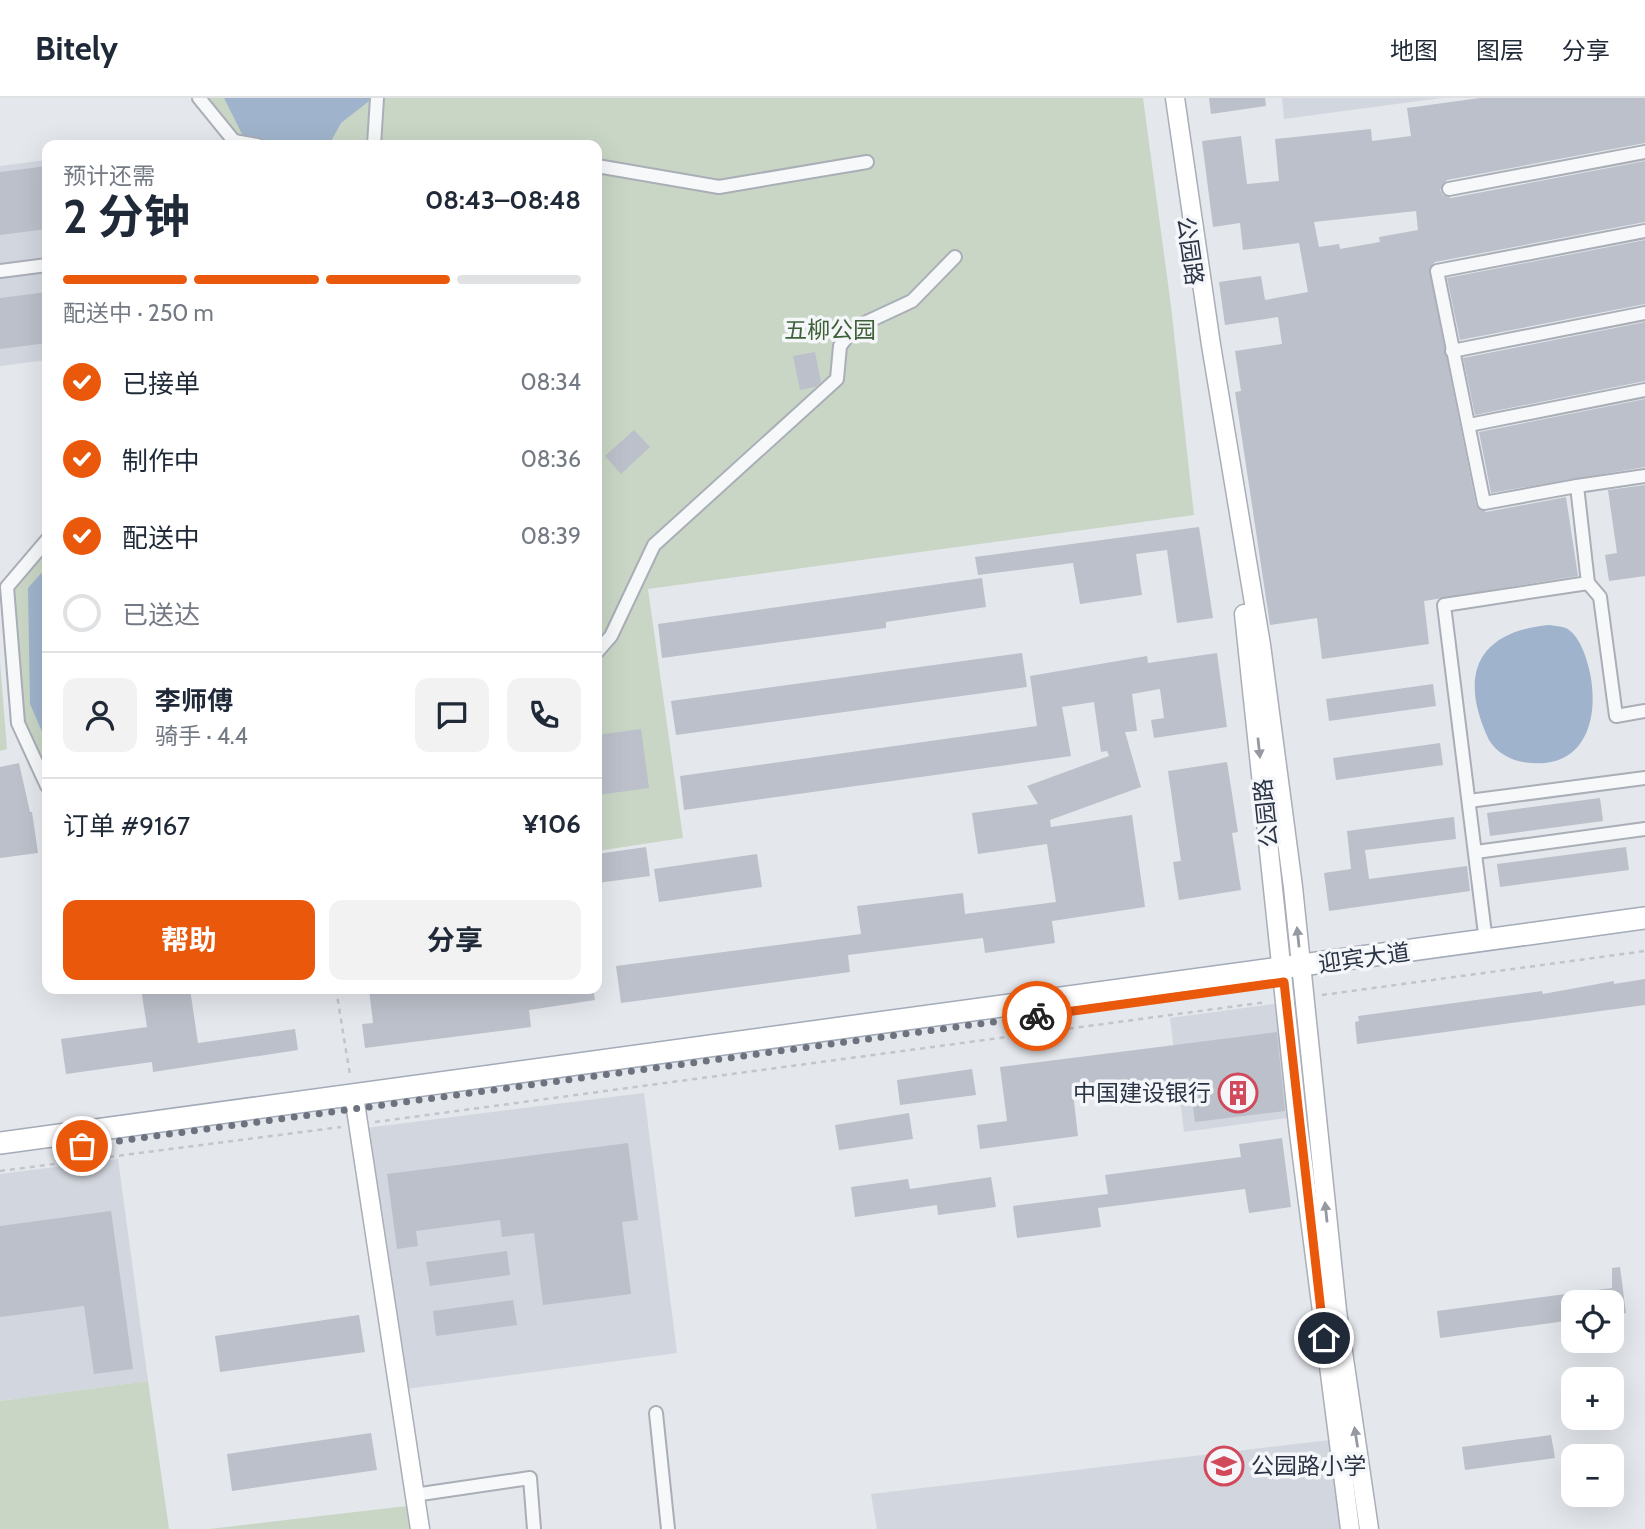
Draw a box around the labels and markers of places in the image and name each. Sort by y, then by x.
building icon: 中国建设银行 [1217,1072,1259,1114]
place label: 中国建设银行 [1073,1079,1211,1107]
pin [52,1116,112,1176]
pin [1294,1308,1354,1368]
school or university icon: 公园路小学 [1203,1445,1245,1487]
place label: 公园路小学 [1251,1452,1366,1480]

